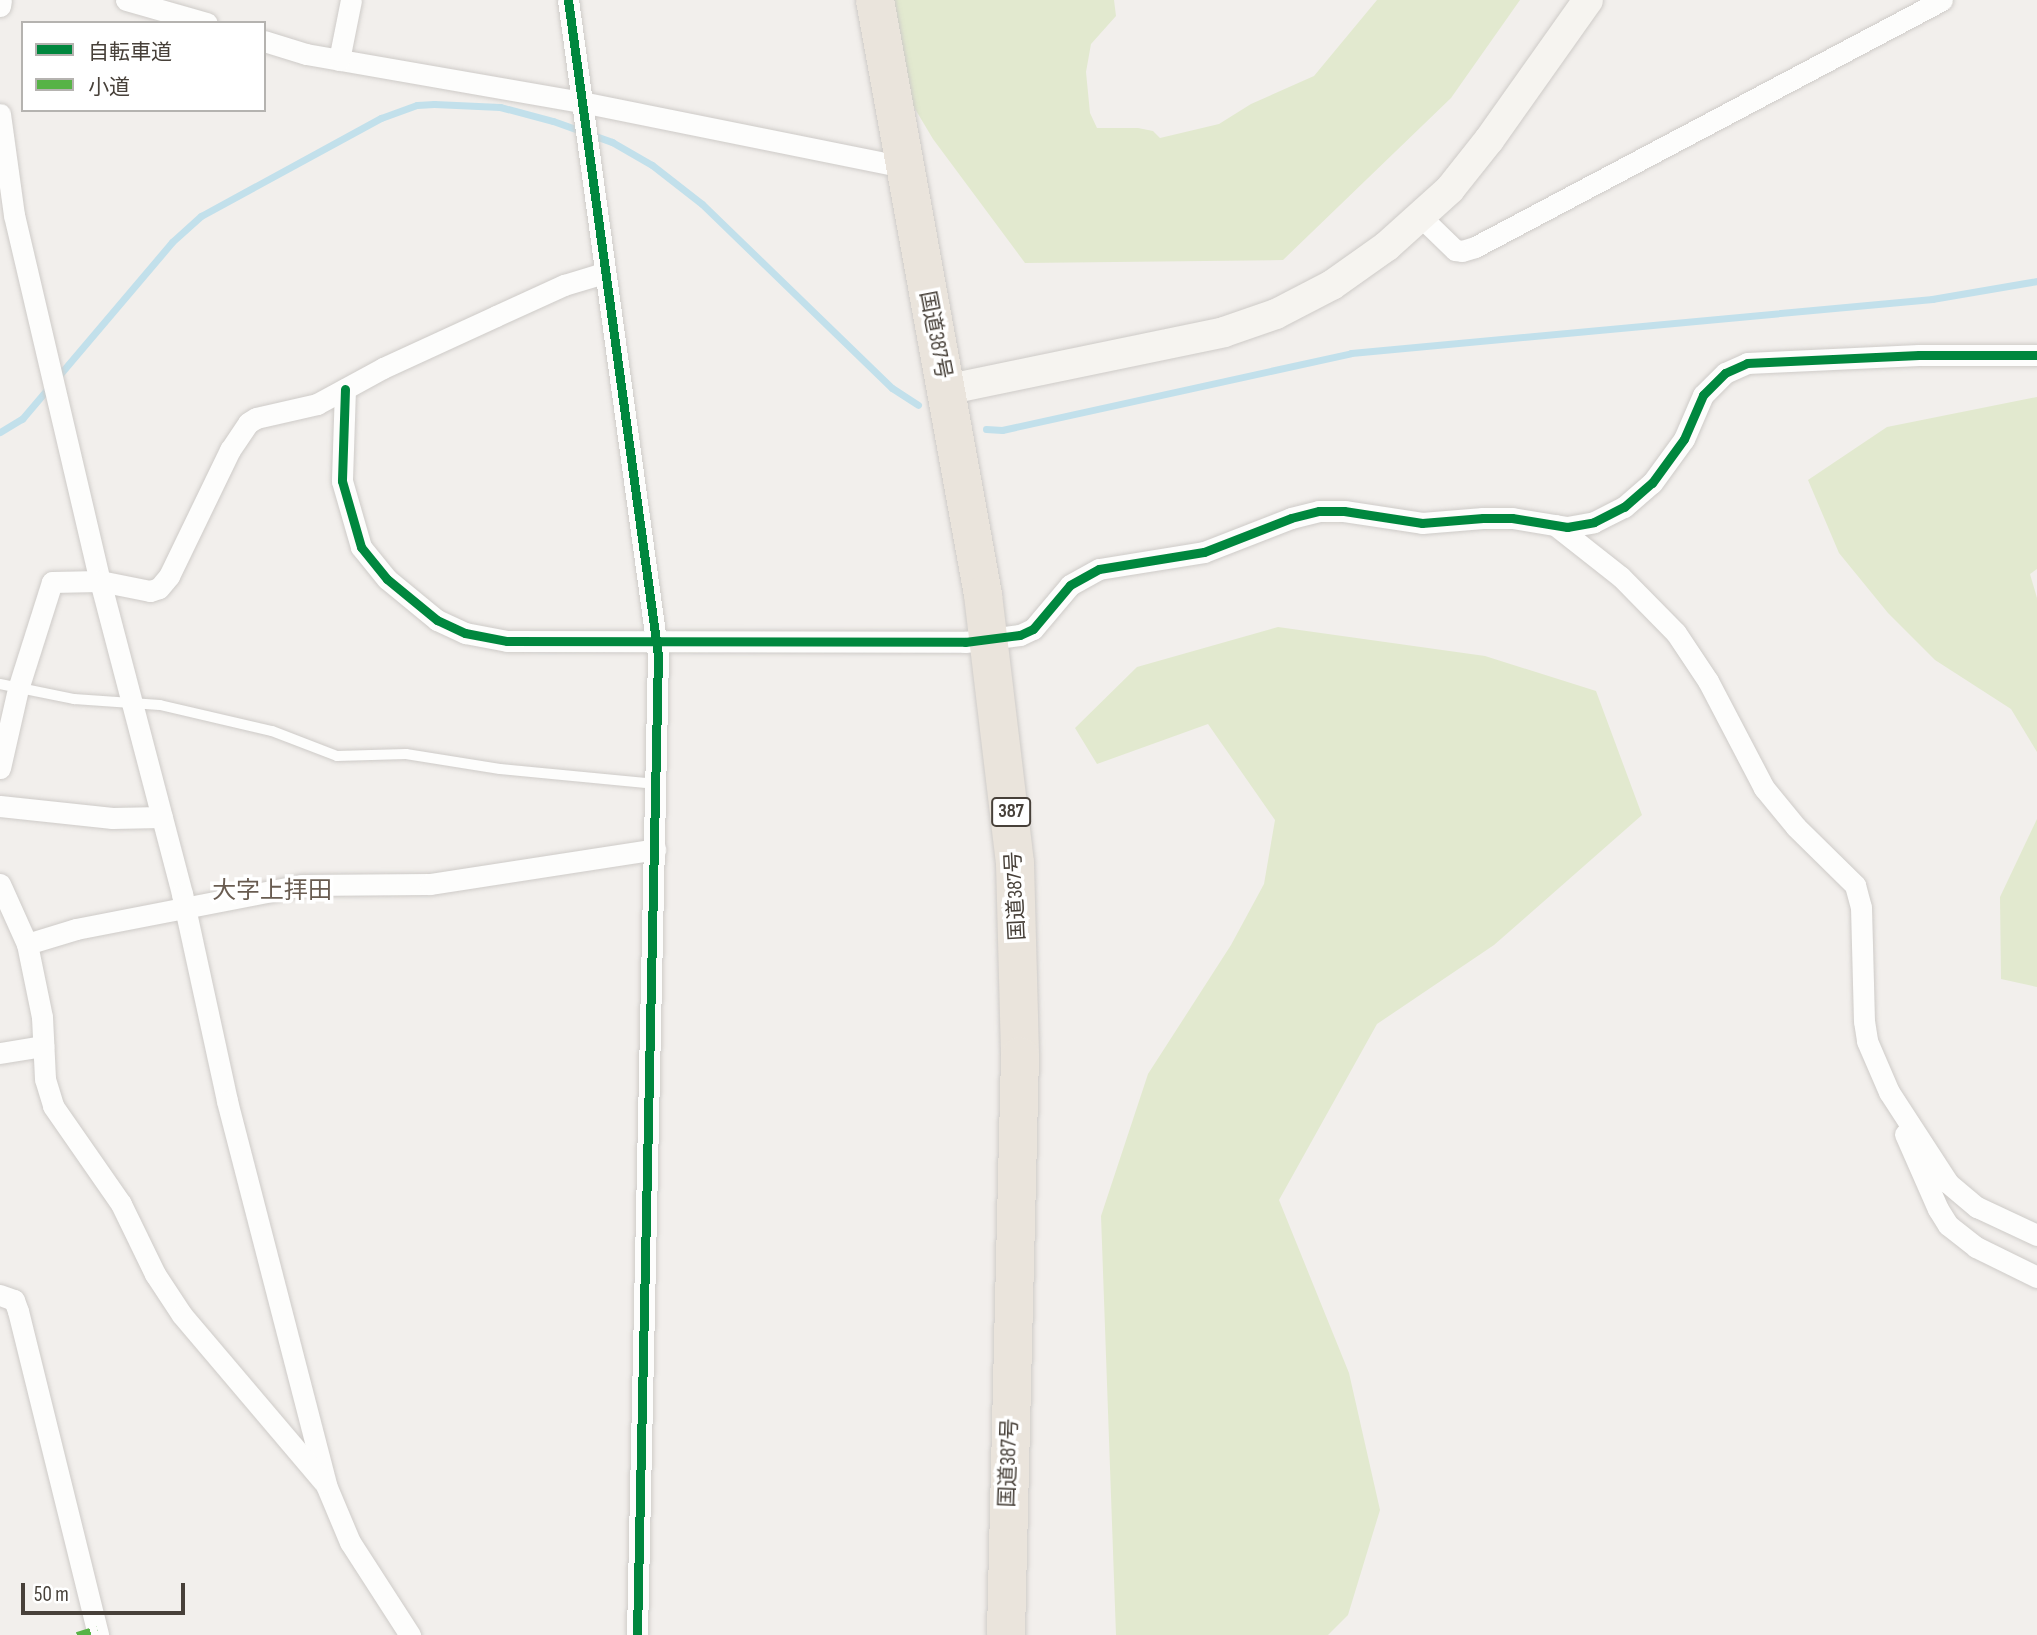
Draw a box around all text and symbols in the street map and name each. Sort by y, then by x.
legend [21,21,266,112]
text: 自転車道 [88,40,172,65]
text: 小道 [88,75,130,100]
street label: 国道387号 [914,289,956,381]
road number: 387 [990,796,1032,828]
street label: 国道387号 [1001,851,1031,941]
district label: 大字上拝田 [212,877,332,905]
street label: 国道387号 [995,1418,1023,1508]
scale bar [24,1568,189,1612]
text: 50 m [34,1582,69,1607]

